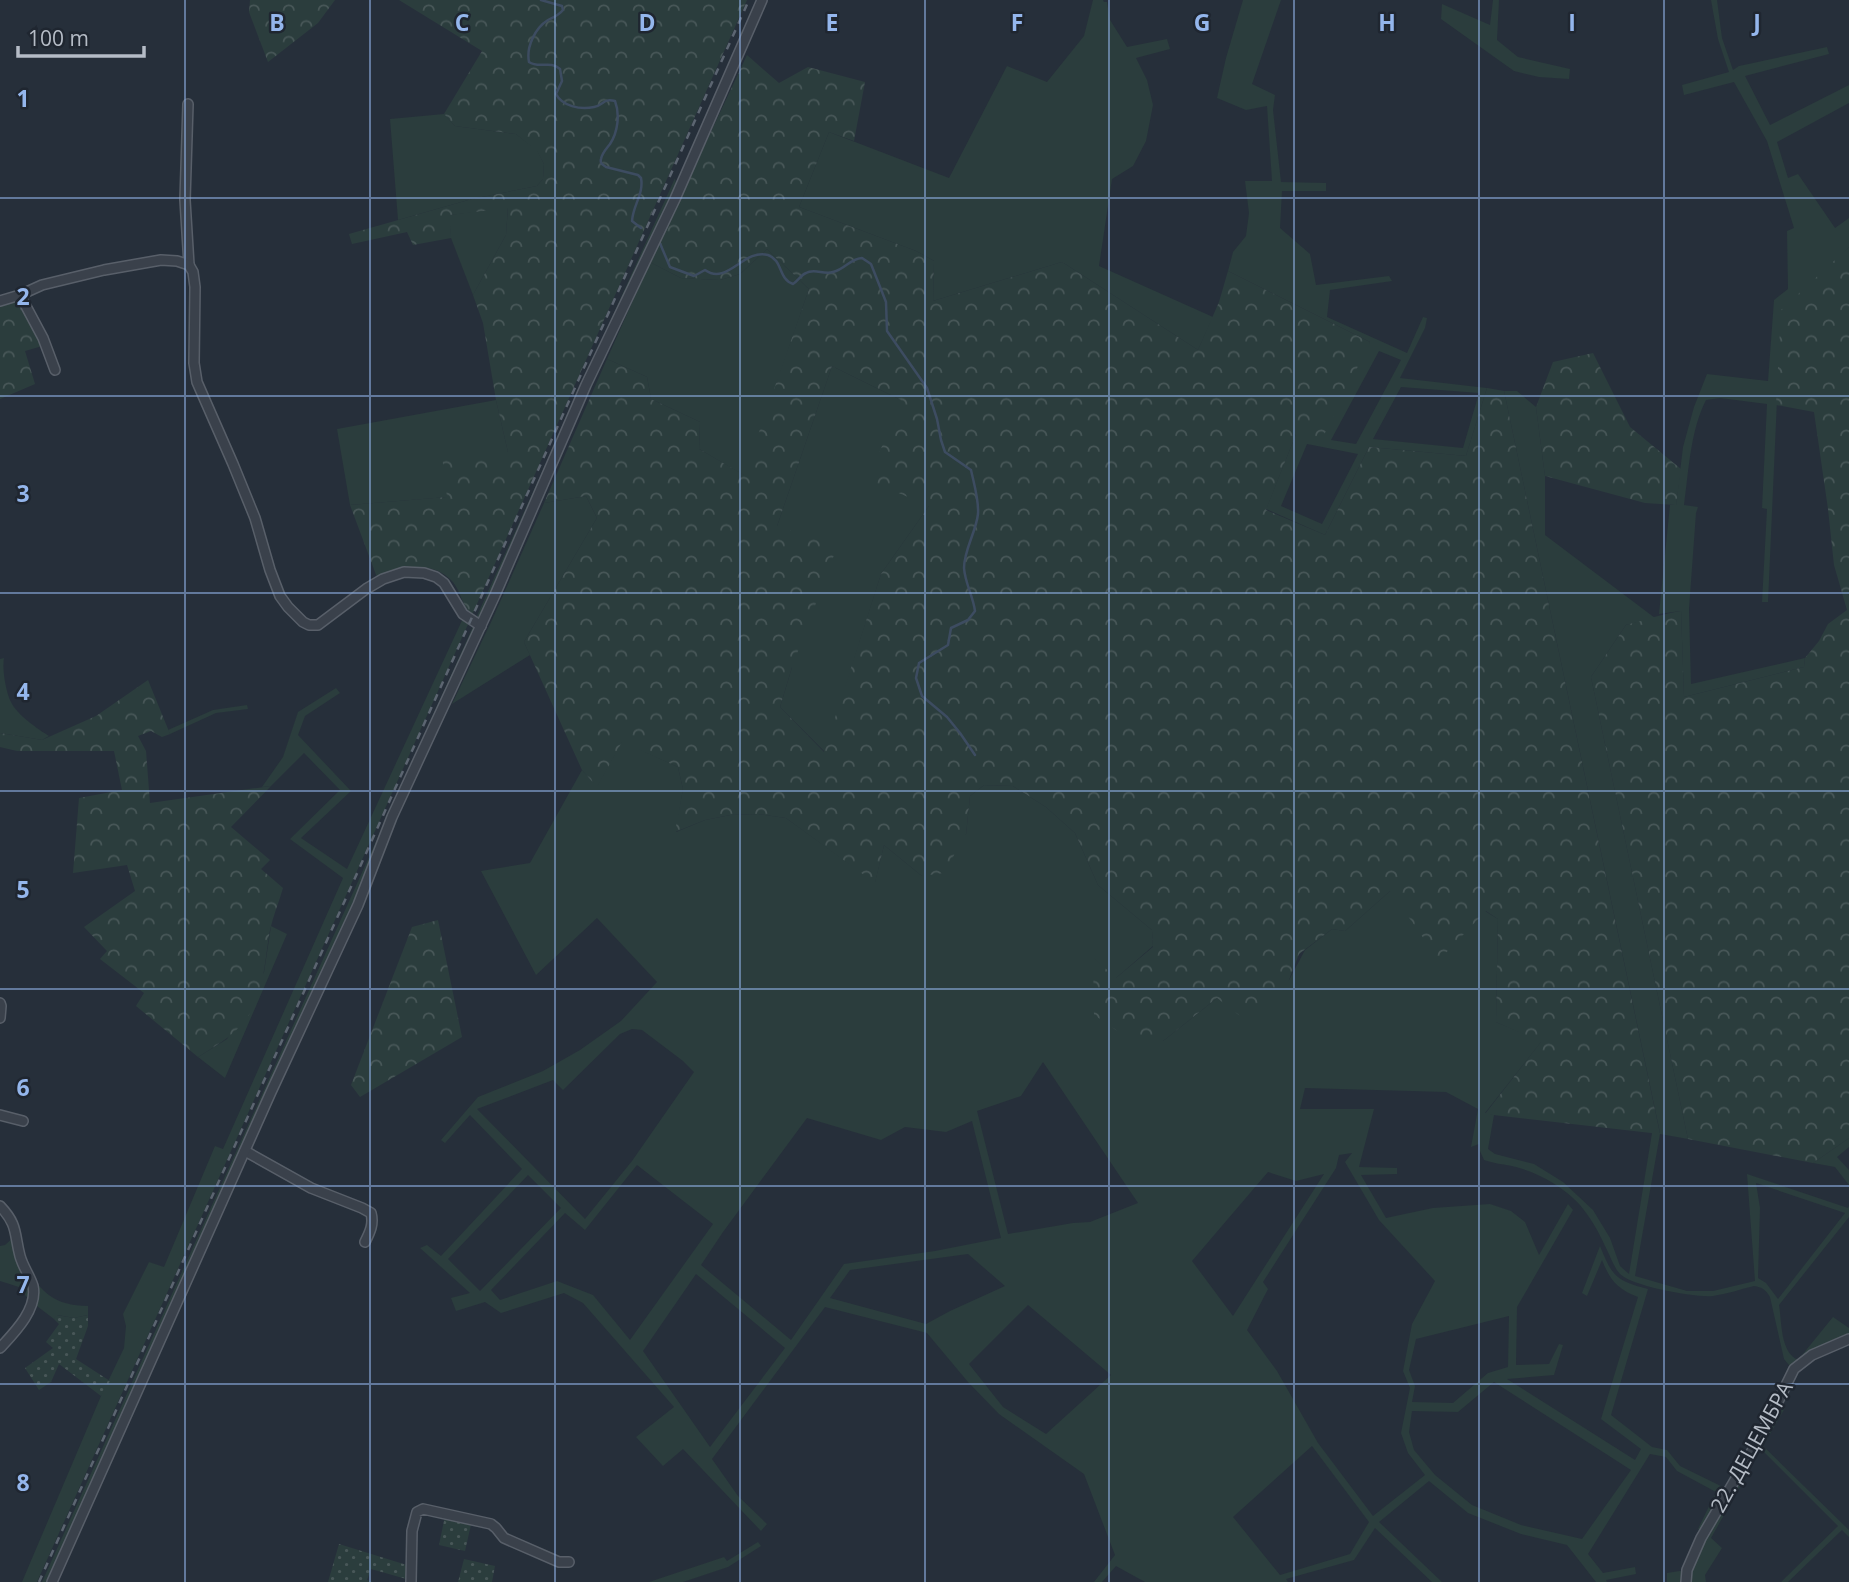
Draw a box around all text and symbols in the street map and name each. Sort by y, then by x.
text: B [269,6,285,38]
text: C [455,6,469,38]
text: D [638,6,656,38]
text: E [826,6,838,38]
text: F [1011,6,1023,38]
text: G [1194,6,1210,38]
text: H [1378,6,1396,38]
text: I [1568,6,1576,38]
text: J [1751,6,1761,38]
scale bar [18,14,144,58]
text: 100 m [28,24,89,52]
text: 1 [16,82,30,114]
text: 2 [16,280,30,312]
text: 3 [16,477,30,509]
text: 4 [16,675,30,707]
text: 5 [16,873,30,905]
text: 6 [16,1071,30,1103]
text: 7 [16,1268,30,1300]
street label: 22. ДЕЦЕМБРА [1704,1375,1799,1517]
text: 8 [16,1466,30,1498]

